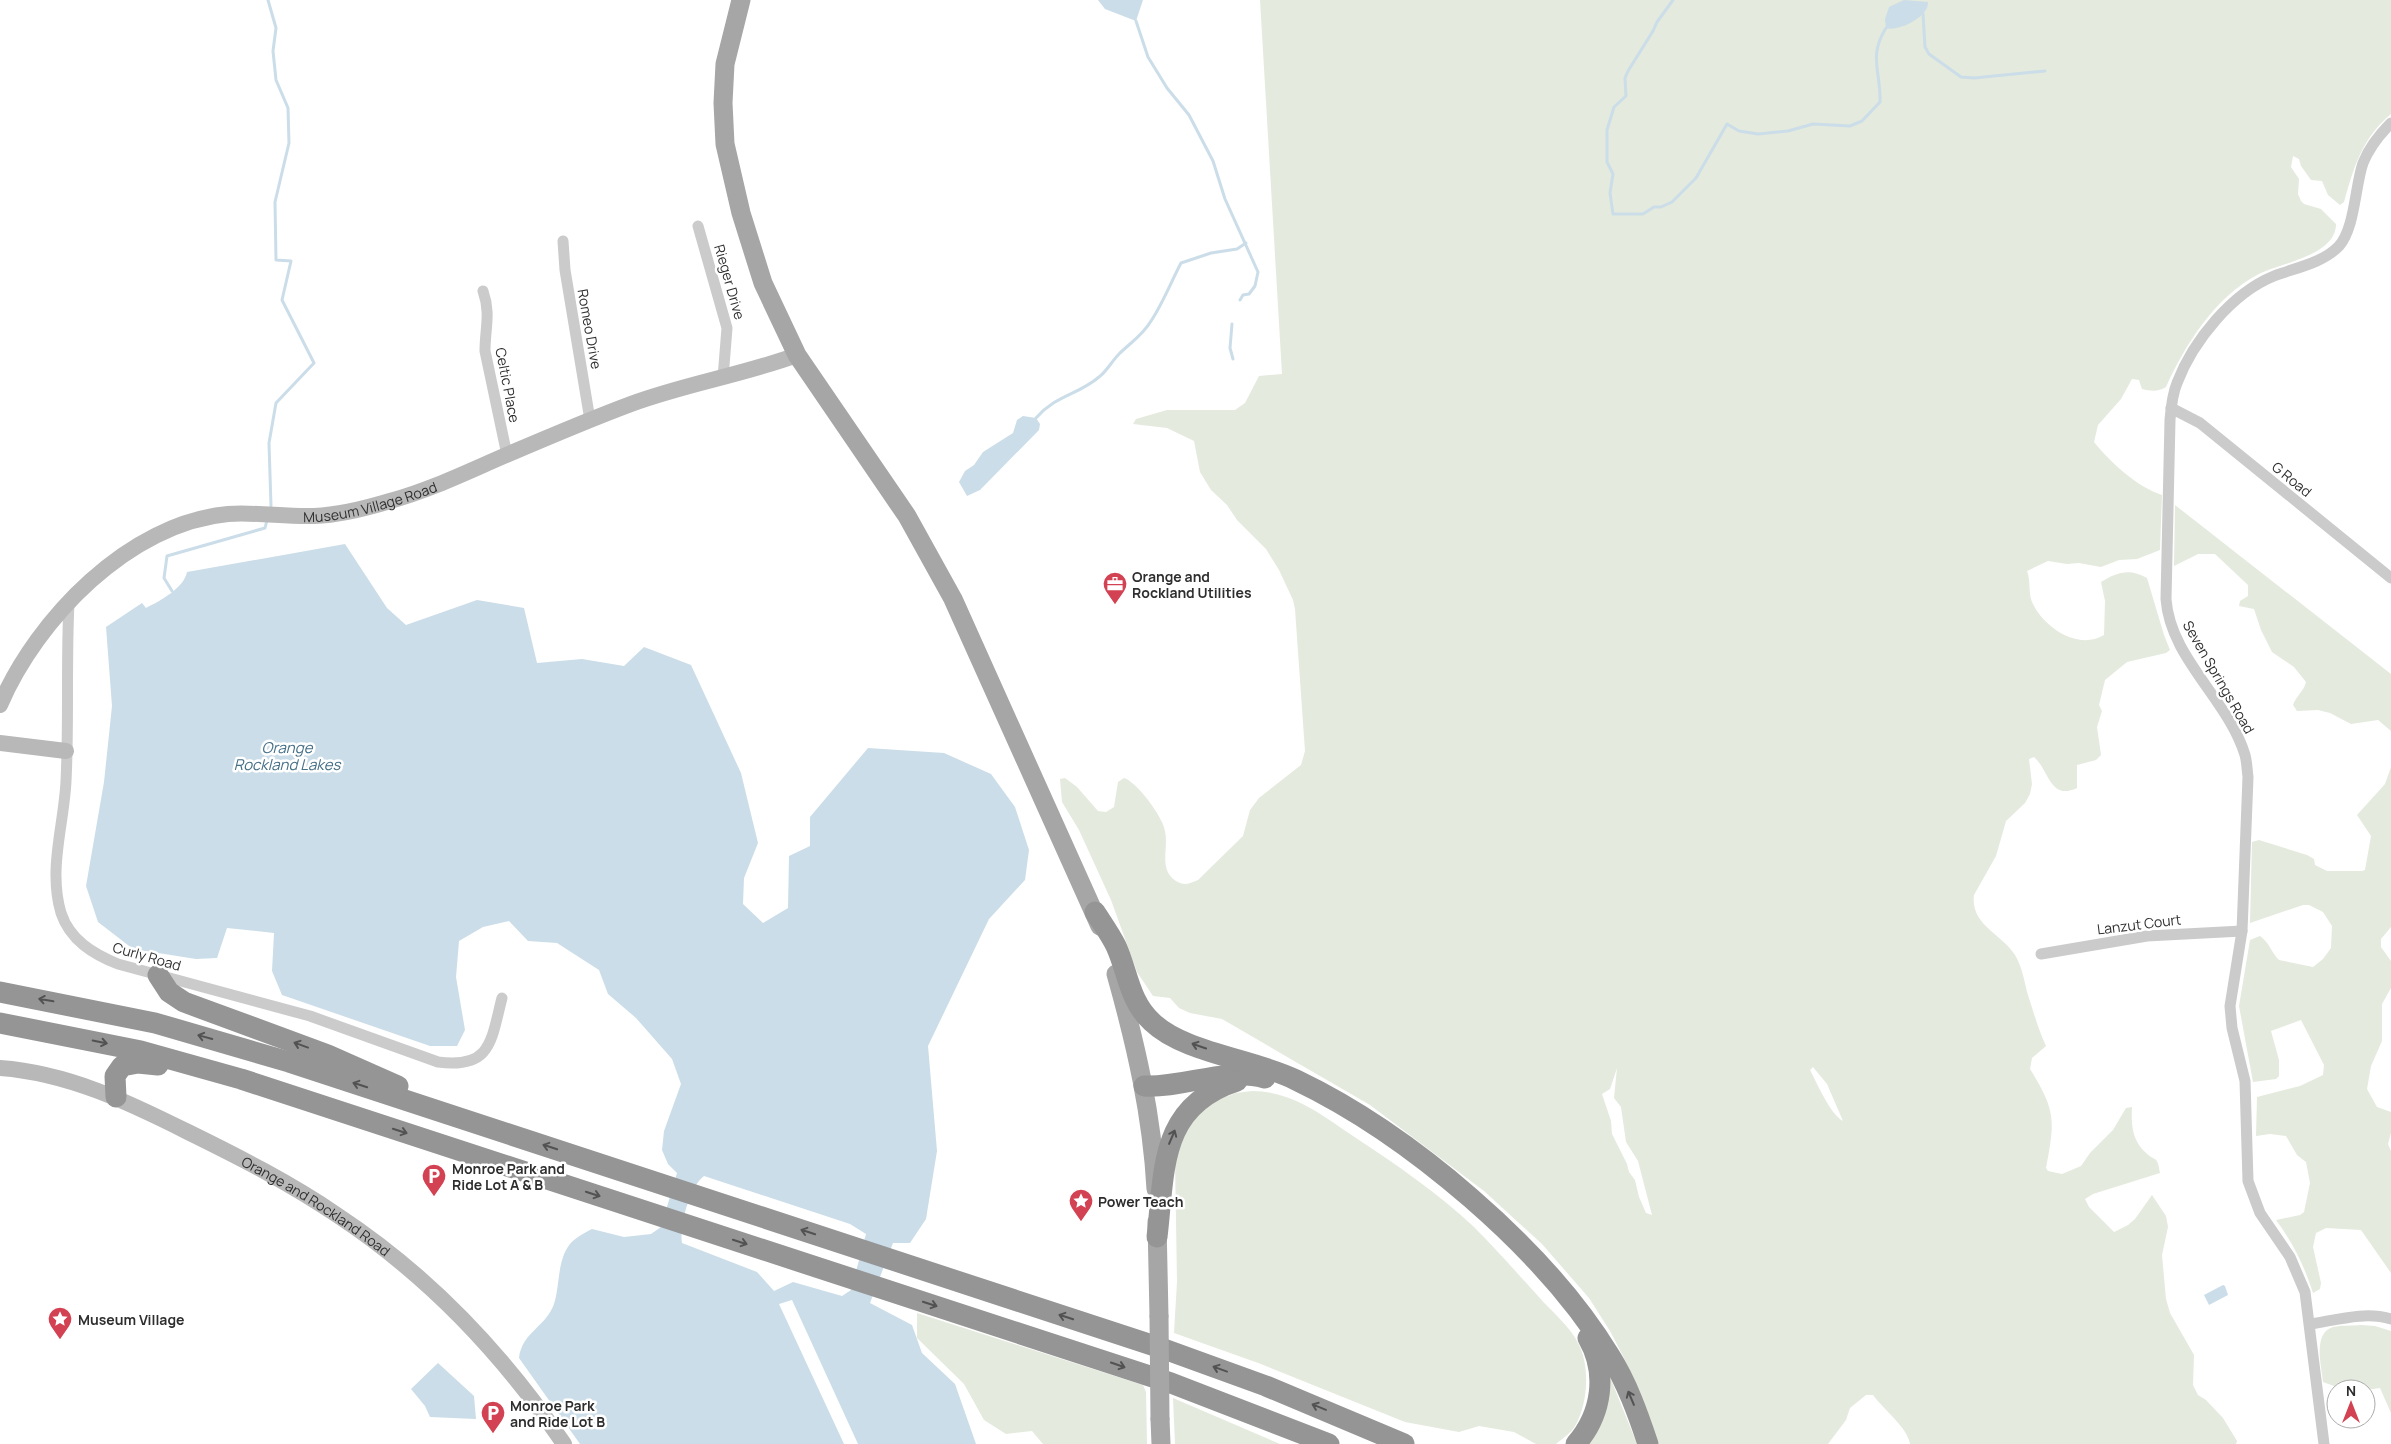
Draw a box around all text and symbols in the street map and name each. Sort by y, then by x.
street label: Rieger Drive [710,242,750,322]
street label: Romeo Drive [574,287,606,371]
street label: Celtic Place [491,346,525,424]
street label: G Road [2268,457,2316,501]
street label: Museum Village Road [303,476,439,526]
place label: Orange and Rockland Utilities [1132,567,1252,602]
office icon: Orange and Rockland Utilities [1102,571,1128,605]
street label: Seven Springs Road [2179,617,2259,737]
water label: Orange Rockland Lakes [234,737,341,775]
street label: Lanzut Court [2096,909,2183,939]
street label: Curly Road [111,937,183,975]
one-way arrow [39,995,55,1005]
one-way arrow [197,1031,213,1041]
one-way arrow [91,1038,107,1047]
one-way arrow [293,1040,309,1049]
one-way arrow [1192,1041,1207,1050]
one-way arrow [352,1080,368,1090]
one-way arrow [392,1127,408,1136]
one-way arrow [1167,1130,1177,1145]
one-way arrow [543,1142,559,1152]
street label: Orange and Rockland Road [239,1151,395,1260]
place label: Monroe Park and Ride Lot A & B [452,1159,565,1194]
parking icon: Monroe Park and Ride Lot A & B [421,1163,447,1197]
place icon: Power Teach [1068,1188,1094,1222]
one-way arrow [584,1190,600,1199]
place label: Power Teach [1098,1192,1184,1211]
one-way arrow [801,1227,817,1236]
one-way arrow [731,1238,747,1247]
one-way arrow [922,1300,937,1309]
place icon: Museum Village [47,1306,73,1340]
place label: Museum Village [78,1310,184,1329]
one-way arrow [1058,1311,1074,1321]
one-way arrow [1110,1361,1125,1370]
one-way arrow [1213,1364,1228,1373]
north arrow [2326,1379,2376,1429]
text: N [2346,1381,2356,1400]
one-way arrow [1626,1391,1636,1406]
place label: Monroe Park and Ride Lot B [510,1396,605,1431]
parking icon: Monroe Park and Ride Lot B [480,1400,506,1434]
one-way arrow [1312,1402,1327,1411]

